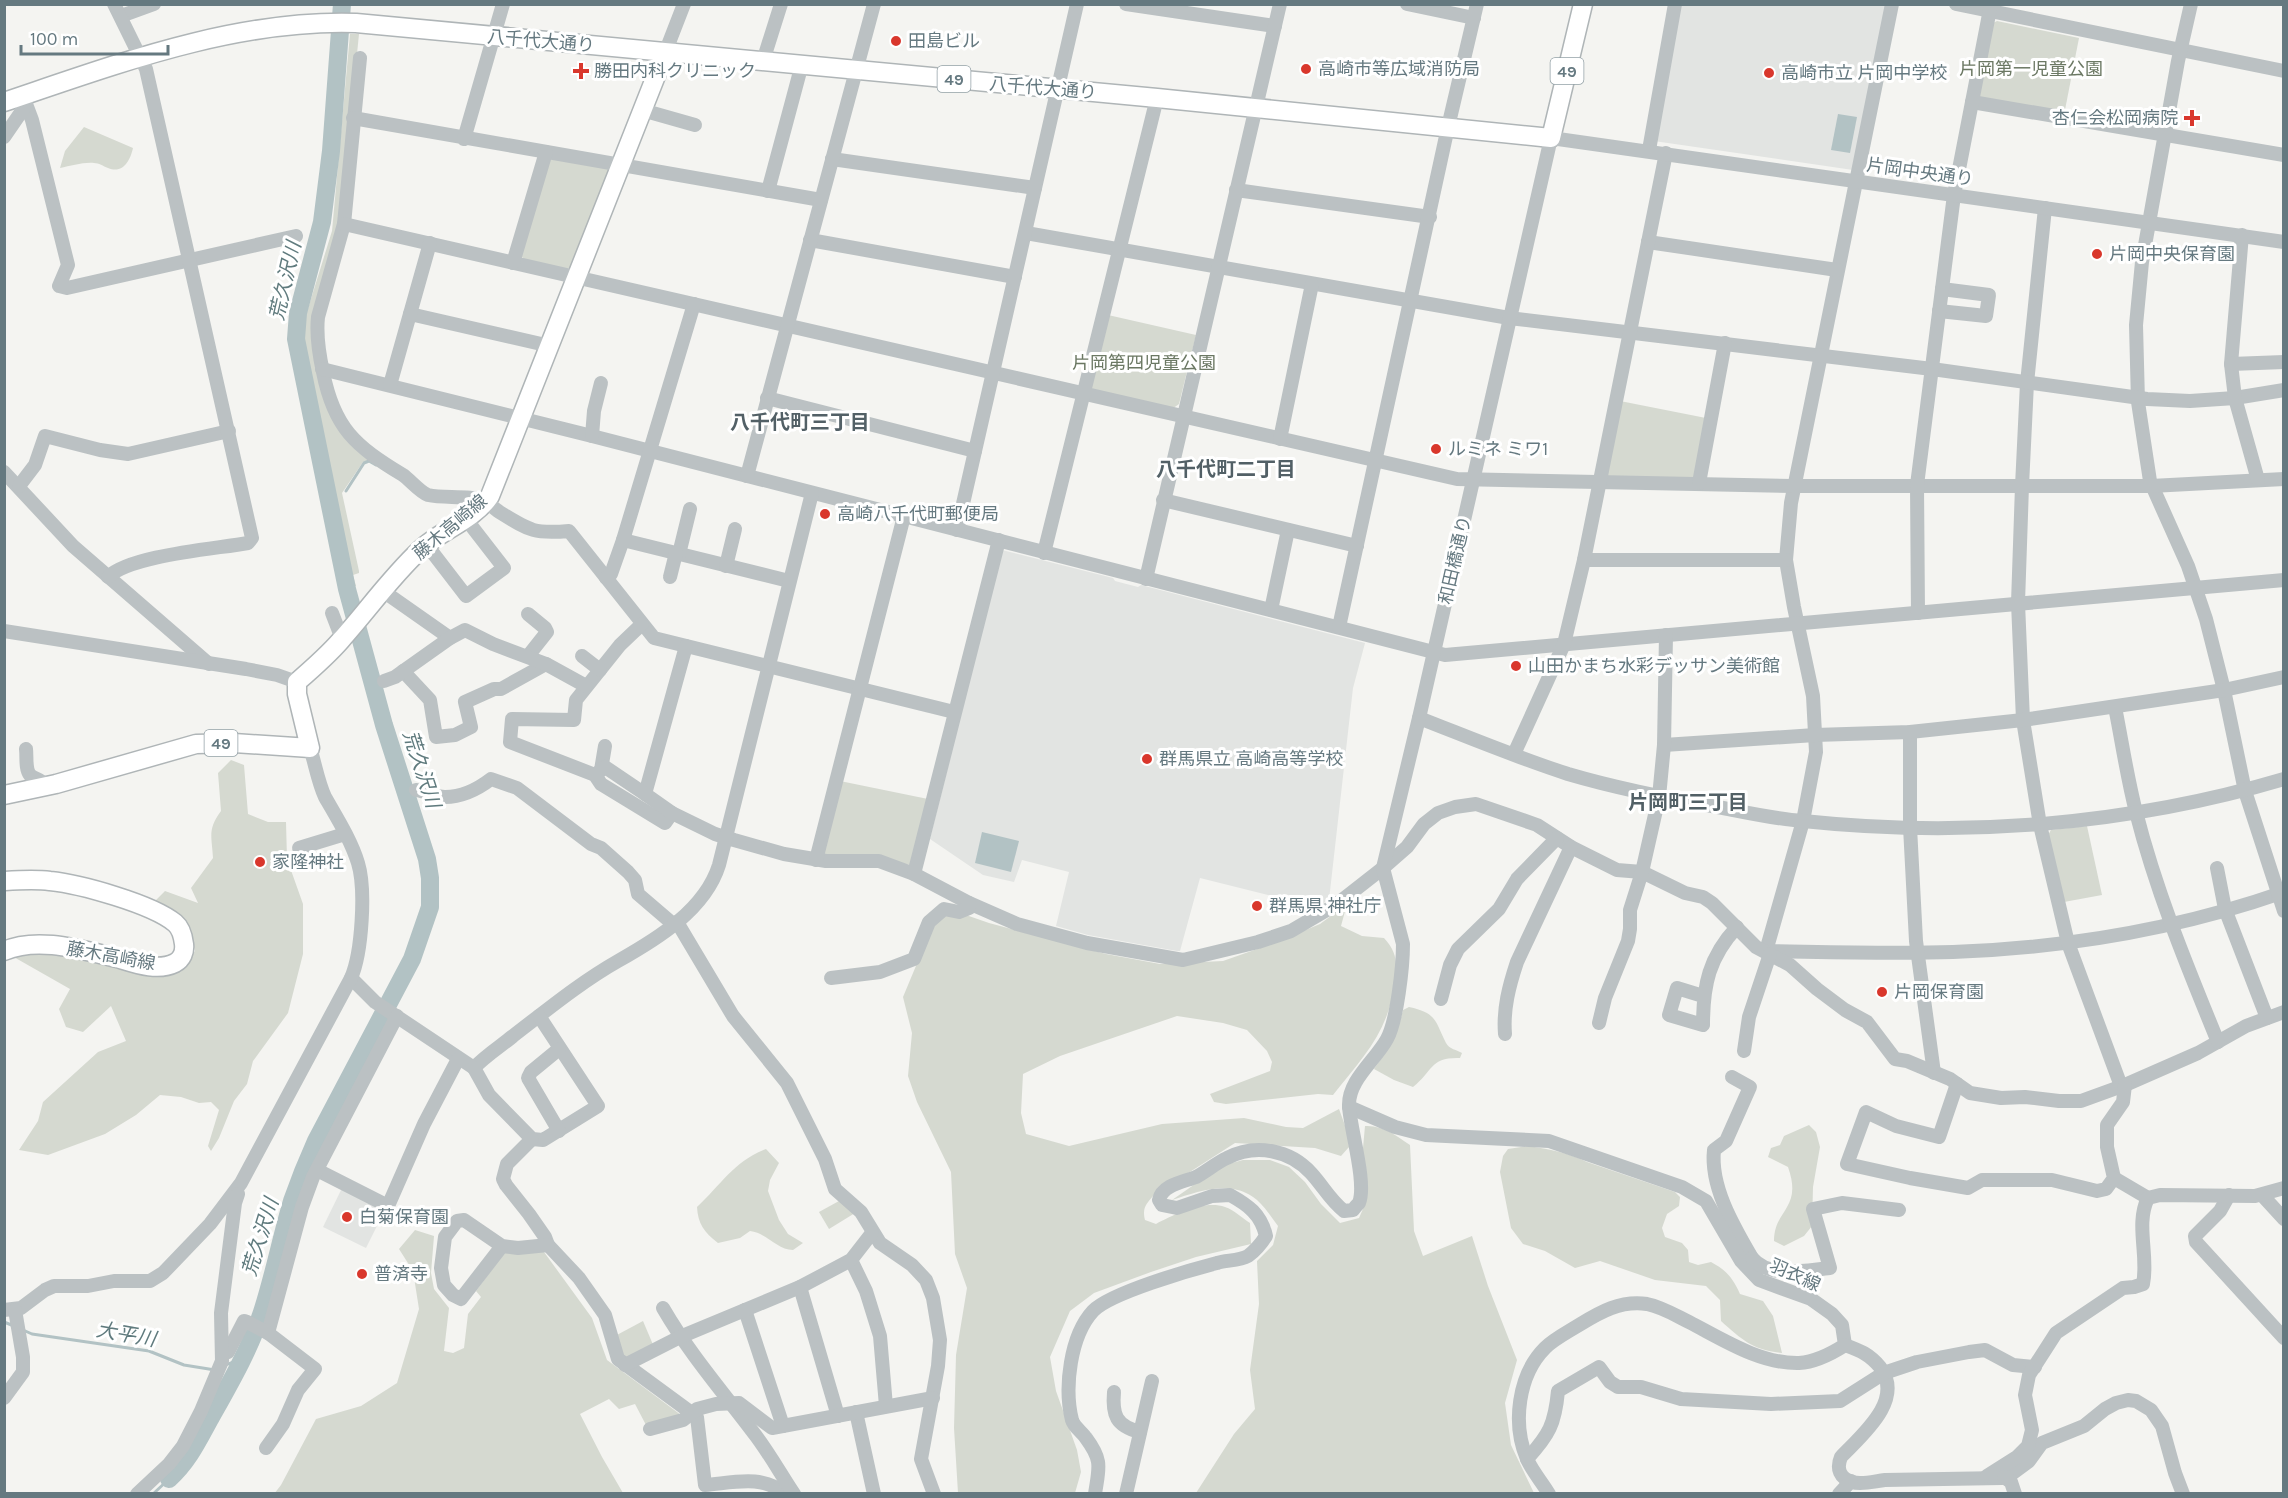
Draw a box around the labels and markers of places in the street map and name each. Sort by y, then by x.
place label: 田島ビル [908,30,980,52]
marker: 田島ビル [889,34,903,48]
place label: 高崎市等広域消防局 [1318,58,1480,80]
place label: 勝田内科クリニック [594,60,756,82]
marker: 勝田内科クリニック [572,62,590,80]
marker: 高崎市等広域消防局 [1299,62,1313,76]
place label: 高崎市立 片岡中学校 [1781,62,1947,84]
marker: 高崎市立 片岡中学校 [1762,66,1776,80]
place label: 杏仁会松岡病院 [2052,107,2178,129]
marker: 杏仁会松岡病院 [2183,109,2201,127]
place label: 片岡中央保育園 [2109,243,2235,265]
marker: 片岡中央保育園 [2090,247,2104,261]
place label: ルミネ ミワ1 [1448,438,1548,460]
marker: ルミネ ミワ1 [1429,442,1443,456]
place label: 高崎八千代町郵便局 [837,503,999,525]
marker: 高崎八千代町郵便局 [818,507,832,521]
place label: 山田かまち水彩デッサン美術館 [1528,655,1780,677]
marker: 山田かまち水彩デッサン美術館 [1509,659,1523,673]
place label: 群馬県立 高崎高等学校 [1159,748,1343,770]
marker: 群馬県立 高崎高等学校 [1140,752,1154,766]
place label: 家隆神社 [272,851,344,873]
marker: 家隆神社 [253,855,267,869]
place label: 群馬県 神社庁 [1269,895,1381,917]
marker: 群馬県 神社庁 [1250,899,1264,913]
place label: 片岡保育園 [1894,981,1984,1003]
marker: 片岡保育園 [1875,985,1889,999]
place label: 白菊保育園 [359,1206,449,1228]
marker: 白菊保育園 [340,1210,354,1224]
place label: 普済寺 [374,1263,428,1285]
marker: 普済寺 [355,1267,369,1281]

